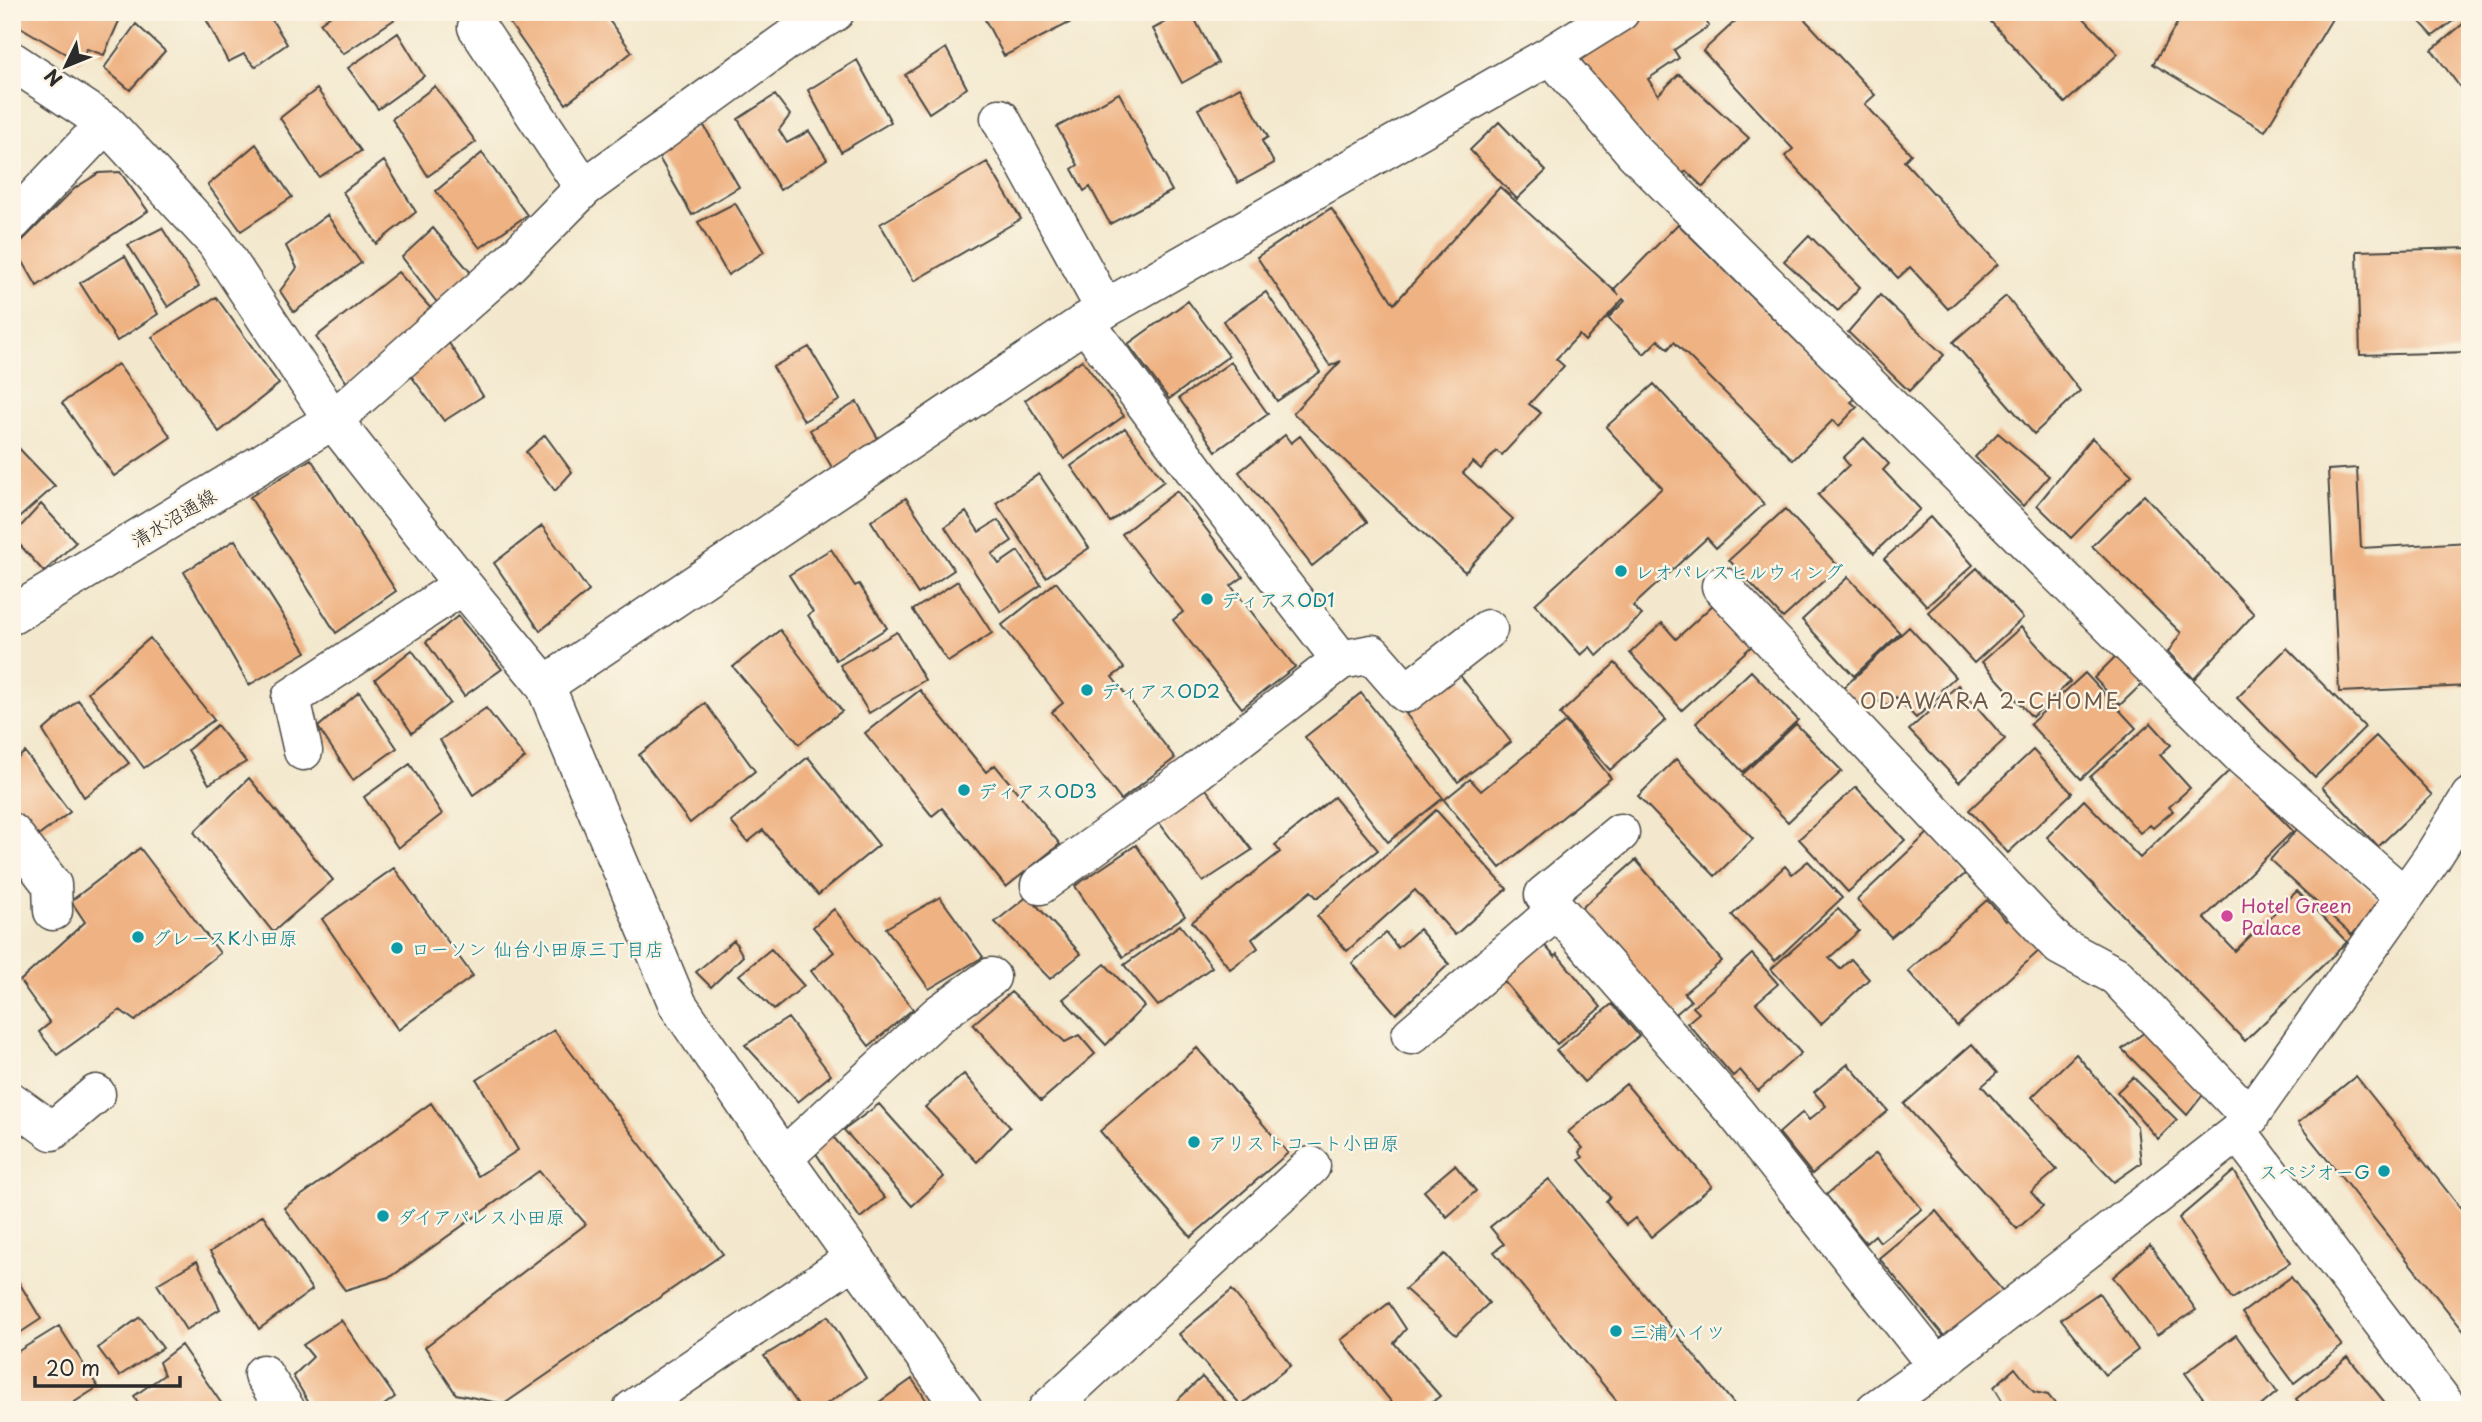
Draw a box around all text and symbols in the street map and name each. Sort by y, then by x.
north arrow [32,32,102,102]
text: N [37,63,68,93]
street label: 清水沼通線 [125,481,221,553]
place label: レオパレスヒルウィング [1635,557,1844,585]
marker: レオパレスヒルウィング [1613,563,1629,579]
place label: ディアスOD1 [1221,585,1335,613]
marker: ディアスOD1 [1199,591,1215,607]
place label: ディアスOD2 [1101,676,1220,704]
marker: ディアスOD2 [1079,682,1095,698]
district label: ODAWARA 2-CHOME [1860,684,2120,716]
place label: ディアスOD3 [978,776,1097,804]
marker: ディアスOD3 [956,782,972,798]
place label: Hotel Green Palace [2241,891,2352,941]
marker: Hotel Green Palace [2219,908,2235,924]
place label: グレースK小田原 [152,923,298,951]
marker: グレースK小田原 [130,929,146,945]
place label: ローソン 仙台小田原三丁目店 [411,934,664,962]
marker: ローソン 仙台小田原三丁目店 [389,940,405,956]
place label: アリストコート小田原 [1208,1128,1400,1156]
marker: アリストコート小田原 [1186,1134,1202,1150]
place label: スペジオーG [2259,1157,2370,1185]
marker: スペジオーG [2376,1163,2392,1179]
place label: ダイアパレス小田原 [397,1202,565,1230]
marker: ダイアパレス小田原 [375,1208,391,1224]
place label: 三浦ハイツ [1630,1317,1725,1345]
marker: 三浦ハイツ [1608,1323,1624,1339]
scale bar [35,1345,180,1389]
text: 20 m [46,1351,100,1383]

